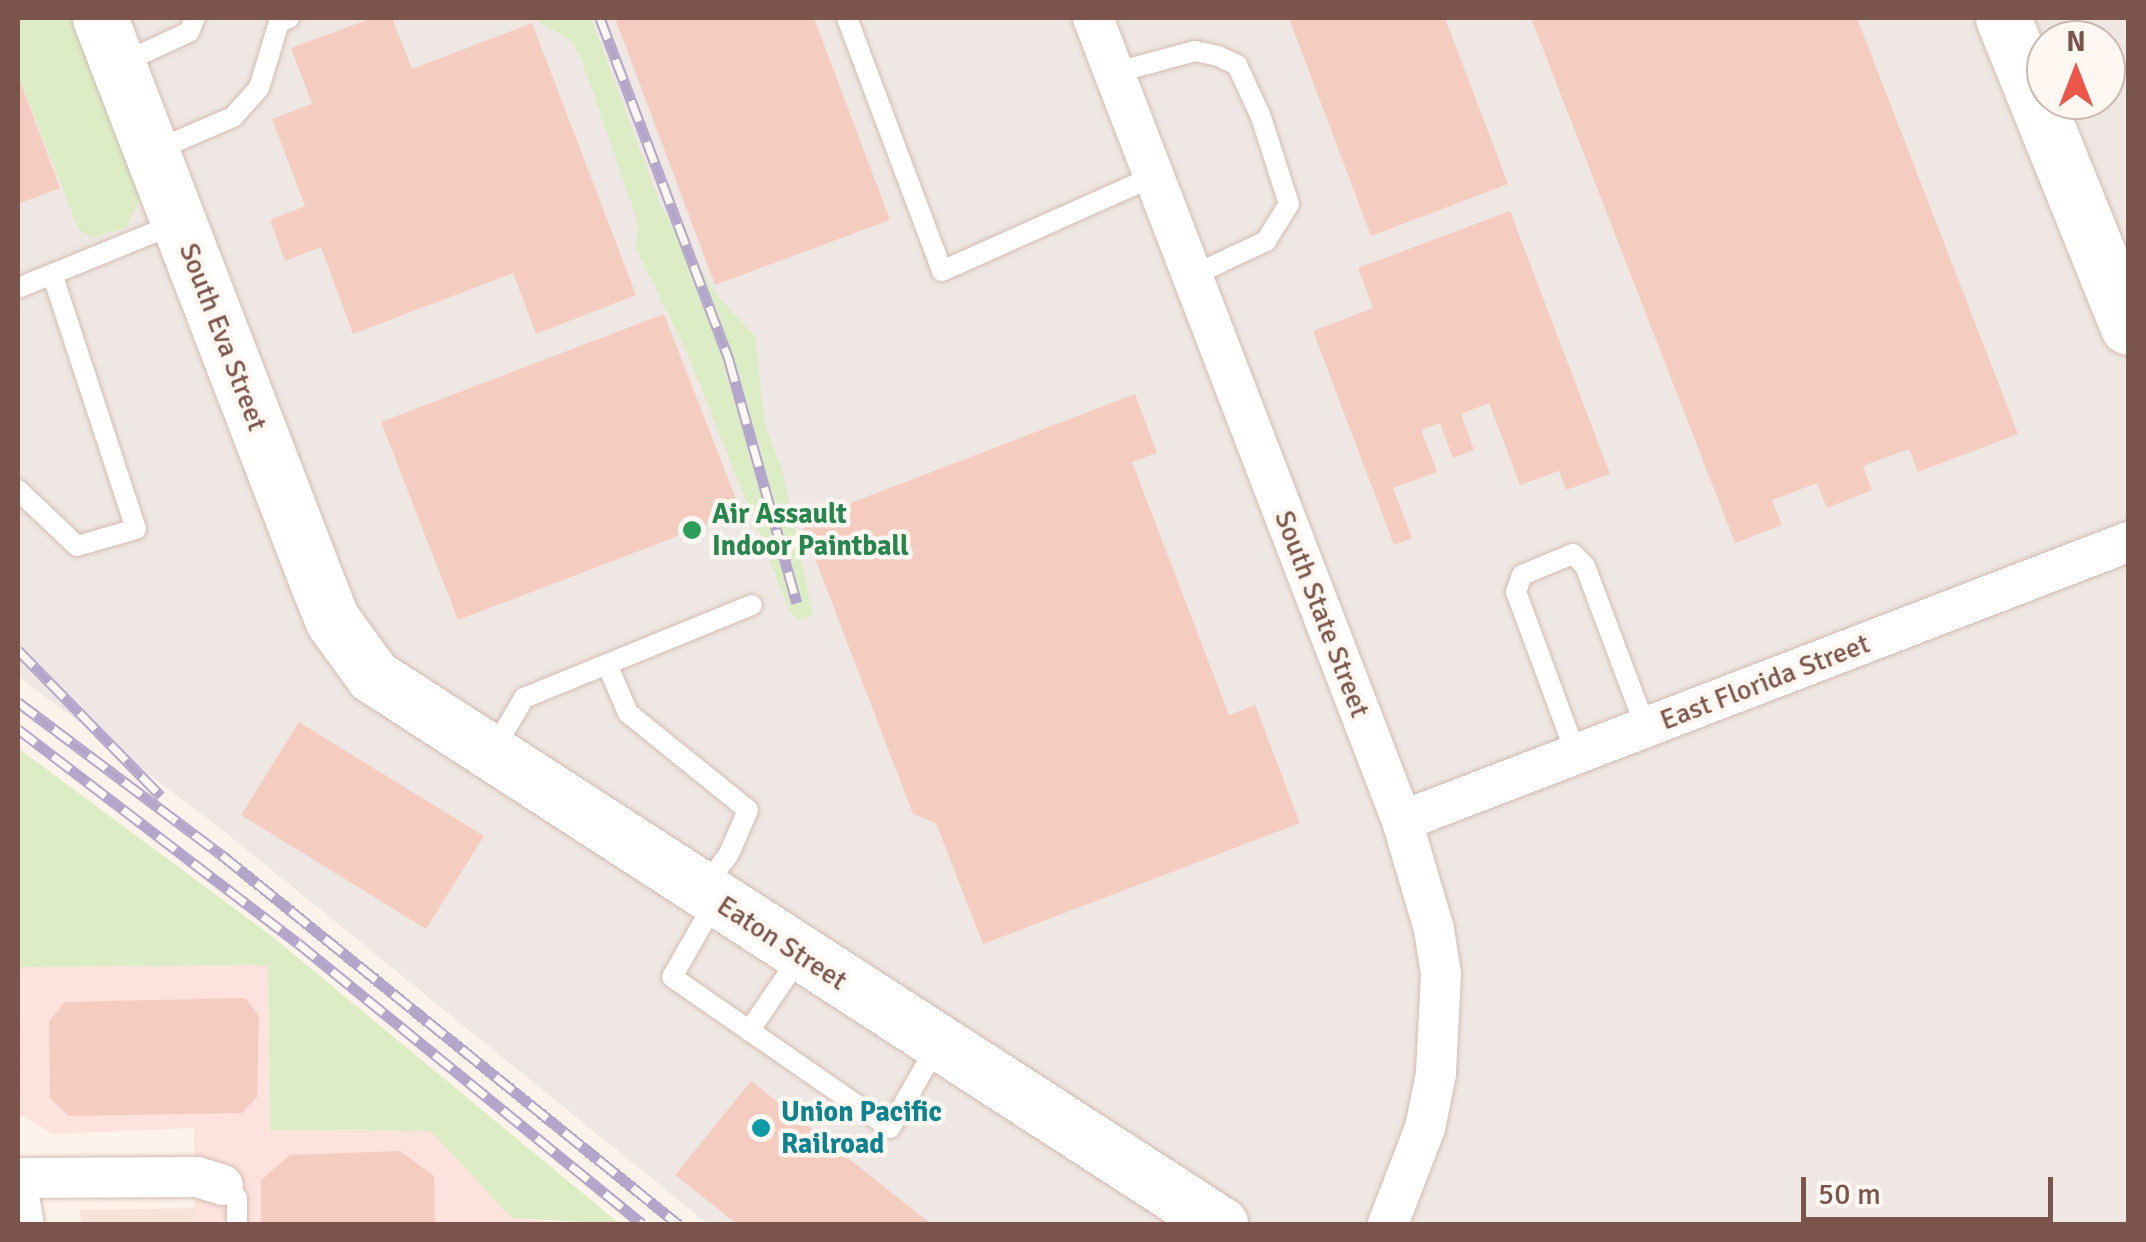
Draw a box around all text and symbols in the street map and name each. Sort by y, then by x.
north arrow [2026,20,2126,120]
text: N [2066,25,2086,59]
street label: South Eva Street [172,239,274,435]
place label: Air Assault Indoor Paintball [712,497,909,563]
street label: South State Street [1267,506,1377,722]
marker: Air Assault Indoor Paintball [681,519,703,541]
street label: East Florida Street [1656,627,1874,737]
street label: Eaton Street [711,889,853,997]
place label: Union Pacific Railroad [781,1095,942,1161]
marker: Union Pacific Railroad [750,1117,772,1139]
scale bar [1806,1157,2058,1219]
text: 50 m [1818,1176,1881,1213]

